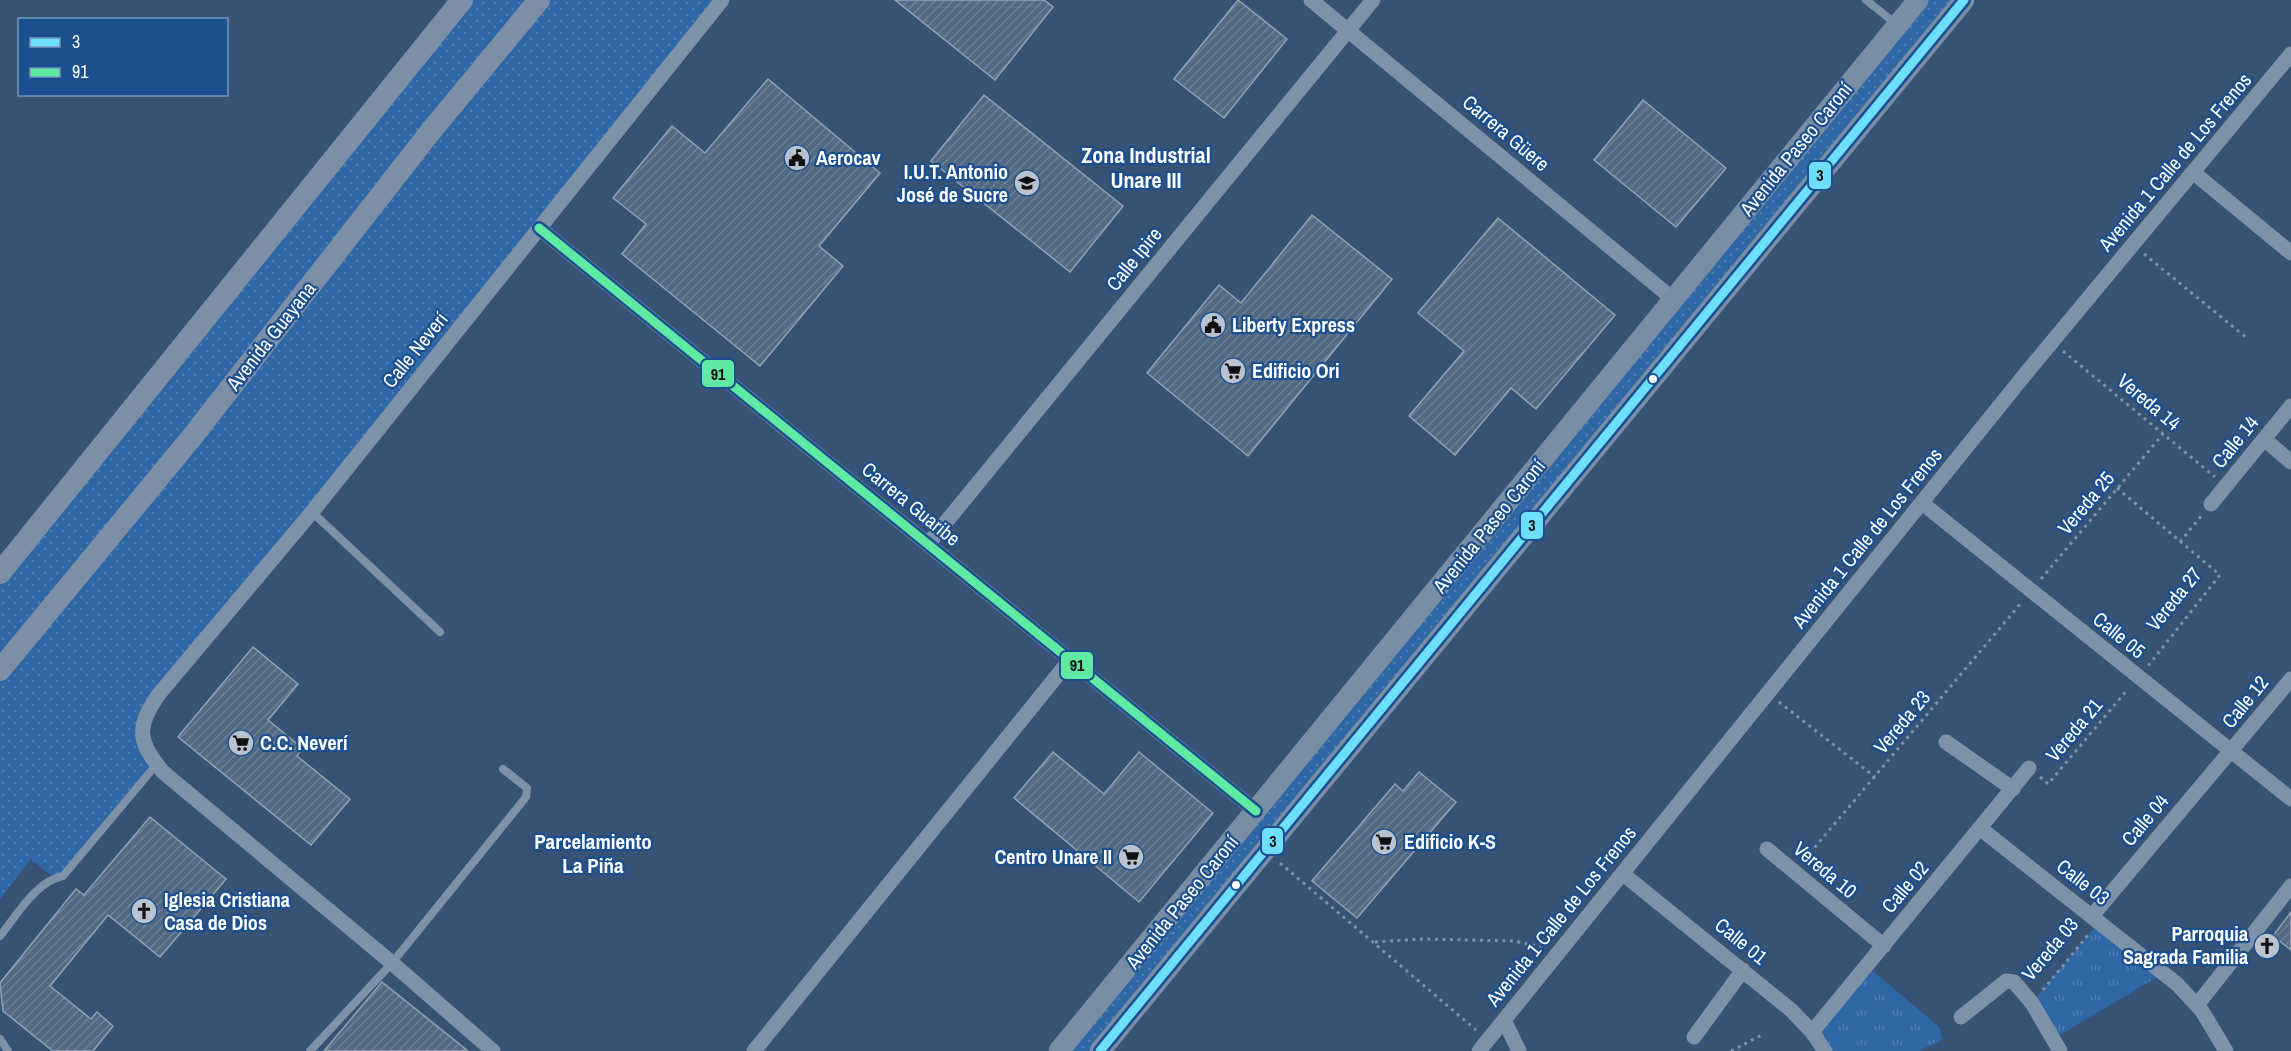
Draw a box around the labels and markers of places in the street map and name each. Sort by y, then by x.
public building icon: Aerocav [782,143,812,173]
place label: Aerocav [816,144,882,171]
place label: I.U.T. Antonio José de Sucre [897,158,1008,208]
school or university icon: I.U.T. Antonio José de Sucre [1012,168,1042,198]
public building icon: Liberty Express [1198,310,1228,340]
place label: Liberty Express [1232,311,1355,338]
supermarket icon: Edificio Ori [1218,356,1248,386]
place label: Edificio Ori [1252,357,1340,384]
unlabelled marker [1647,373,1659,385]
supermarket icon: C.C. Neverí [226,728,256,758]
place label: C.C. Neverí [260,729,349,756]
supermarket icon: Edificio K-S [1369,827,1399,857]
place label: Edificio K-S [1404,828,1496,855]
supermarket icon: Centro Unare II [1116,842,1146,872]
place label: Centro Unare II [994,843,1112,870]
unlabelled marker [1230,879,1242,891]
place label: Iglesia Cristiana Casa de Dios [164,886,290,936]
church icon: Iglesia Cristiana Casa de Dios [129,896,159,926]
place label: Parroquia Sagrada Familia [2123,920,2248,970]
church icon: Parroquia Sagrada Familia [2252,931,2282,961]

